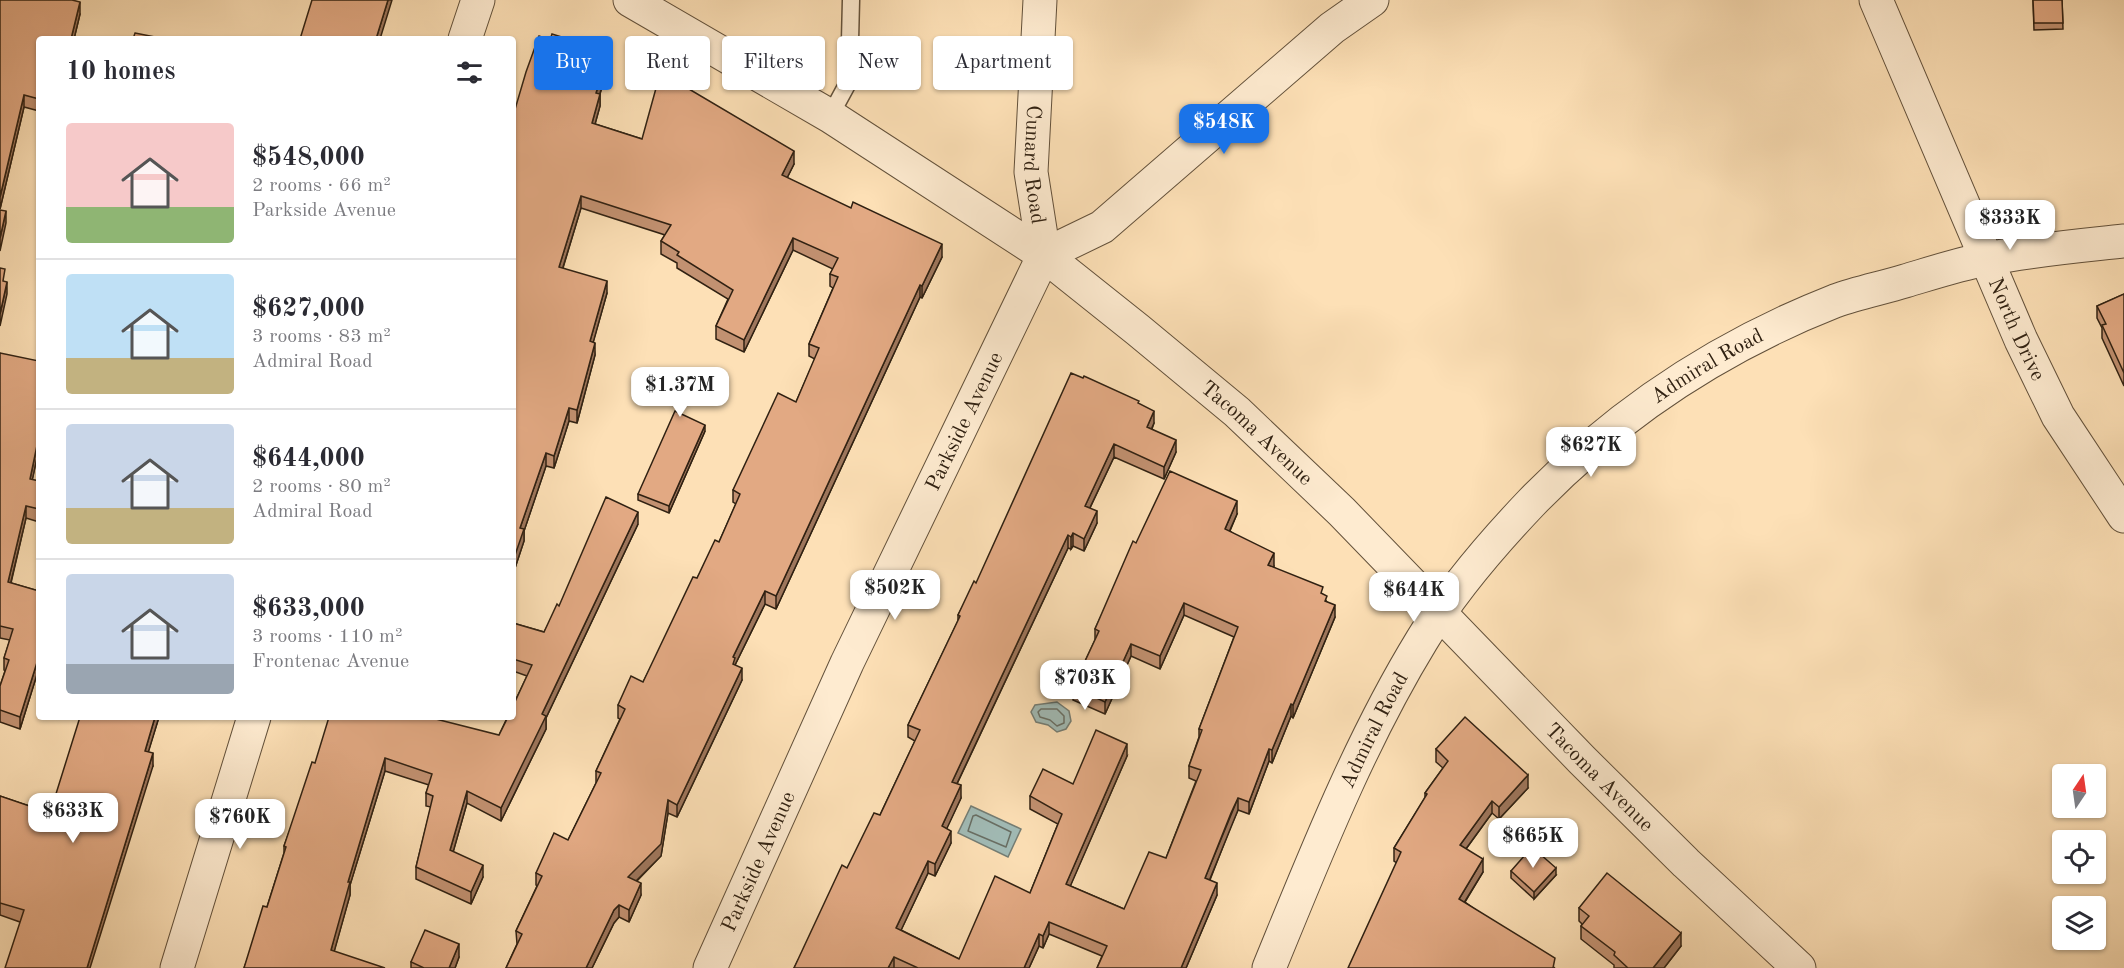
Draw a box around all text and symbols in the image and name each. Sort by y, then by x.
chip: Buy [534,36,613,90]
chip: Rent [625,36,710,90]
chip: Filters [722,36,825,90]
chip: New [837,36,921,90]
chip: Apartment [933,36,1073,90]
icon: filters [453,56,486,89]
text: 10 homes [66,59,175,85]
pin: $548K [1182,104,1266,155]
street label: Cunard Road [1019,105,1048,226]
text: $548K [1193,113,1255,133]
text: $548,000 [252,145,365,171]
icon: home [114,147,186,219]
text: 2 rooms · 66 m² [252,176,391,196]
pin: $333K [1968,200,2052,251]
text: Parkside Avenue [252,201,396,221]
text: $333K [1979,209,2041,229]
street label: North Drive [1984,275,2048,384]
text: $627,000 [252,296,365,322]
icon: home [114,298,186,370]
street label: Admiral Road [1648,326,1767,408]
text: 3 rooms · 83 m² [252,327,391,347]
street label: Parkside Avenue [923,349,1008,494]
text: Admiral Road [252,352,373,372]
pin: $1.37M [631,367,729,418]
text: $1.37M [645,376,715,396]
street label: Tacoma Avenue [1196,378,1316,490]
pin: $627K [1549,427,1633,478]
text: $627K [1560,436,1622,456]
text: $644,000 [252,446,365,472]
icon: home [114,448,186,520]
text: 2 rooms · 80 m² [252,477,391,497]
text: Admiral Road [252,502,373,522]
pin: $502K [853,570,937,621]
pin: $644K [1372,572,1456,623]
text: $502K [864,579,926,599]
text: $644K [1383,581,1445,601]
text: $633,000 [252,596,365,622]
icon: home [114,598,186,670]
text: 3 rooms · 110 m² [252,627,402,647]
text: Frontenac Avenue [252,652,409,672]
pin: $703K [1043,660,1127,711]
text: $703K [1054,669,1116,689]
street label: Admiral Road [1337,669,1413,792]
street label: Tacoma Avenue [1541,720,1657,836]
north arrow [2052,764,2106,818]
map controls [2052,764,2106,950]
street label: Parkside Avenue [719,789,800,935]
pin: $633K [31,793,115,844]
pin: $760K [198,799,282,850]
text: $633K [42,802,104,822]
text: $760K [209,808,271,828]
pin: $665K [1491,818,1575,869]
text: $665K [1502,827,1564,847]
button: locate [2052,830,2106,884]
button: layers [2052,896,2106,950]

